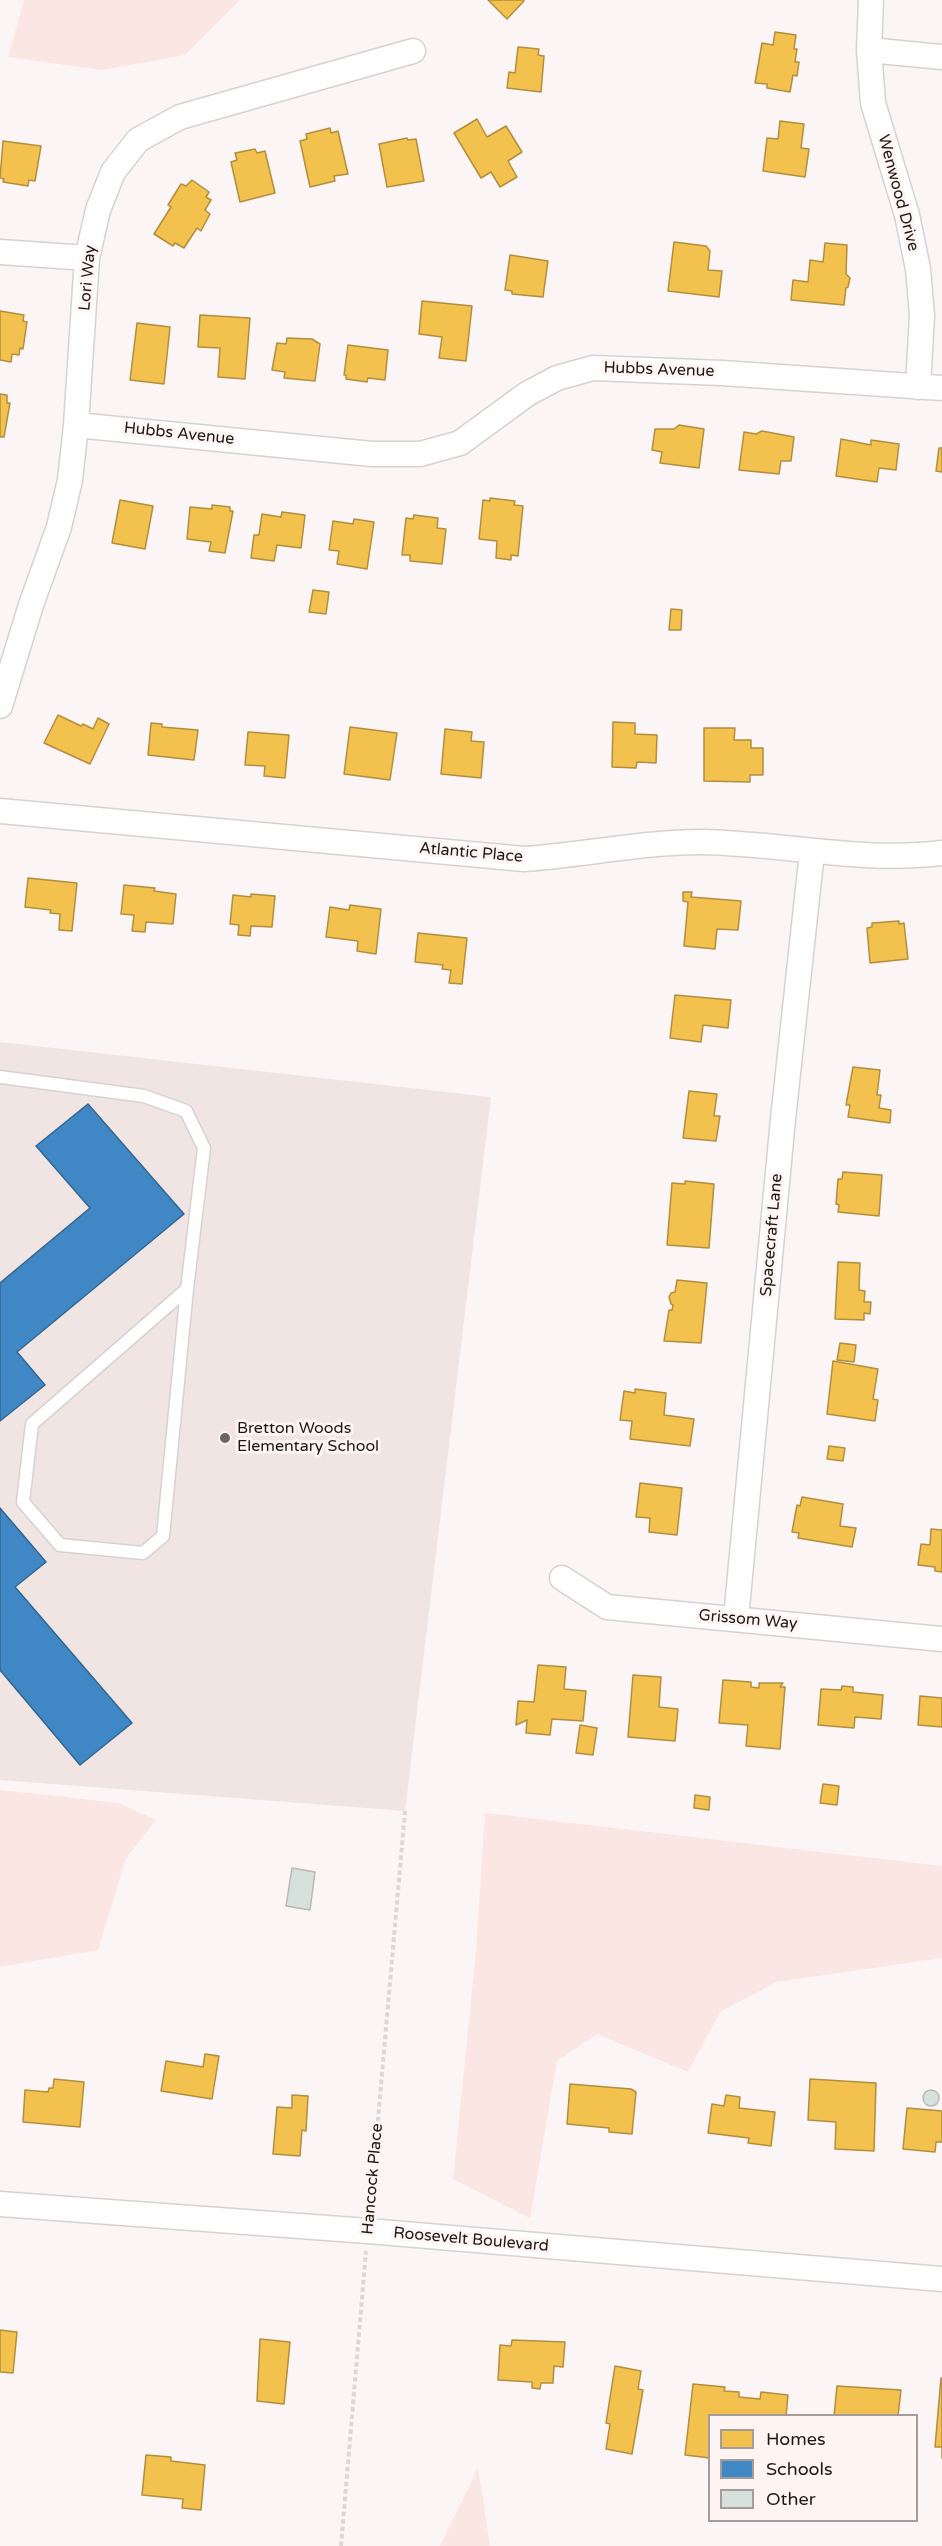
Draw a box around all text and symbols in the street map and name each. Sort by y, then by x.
street label: Wenwood Drive [873,133,923,253]
street label: Lori Way [76,244,100,312]
street label: Hubbs Avenue [603,358,715,382]
street label: Hubbs Avenue [123,419,235,449]
street label: Atlantic Place [418,839,524,867]
street label: Spacecraft Lane [757,1173,787,1297]
place label: Bretton Woods Elementary School [237,1419,379,1457]
marker: Bretton Woods Elementary School [218,1431,232,1445]
street label: Grissom Way [698,1606,798,1634]
street label: Hancock Place [359,2123,387,2235]
street label: Roosevelt Boulevard [392,2224,550,2256]
legend [708,2414,918,2522]
text: Homes [766,2428,826,2450]
text: Schools [766,2458,833,2480]
text: Other [766,2488,816,2510]

